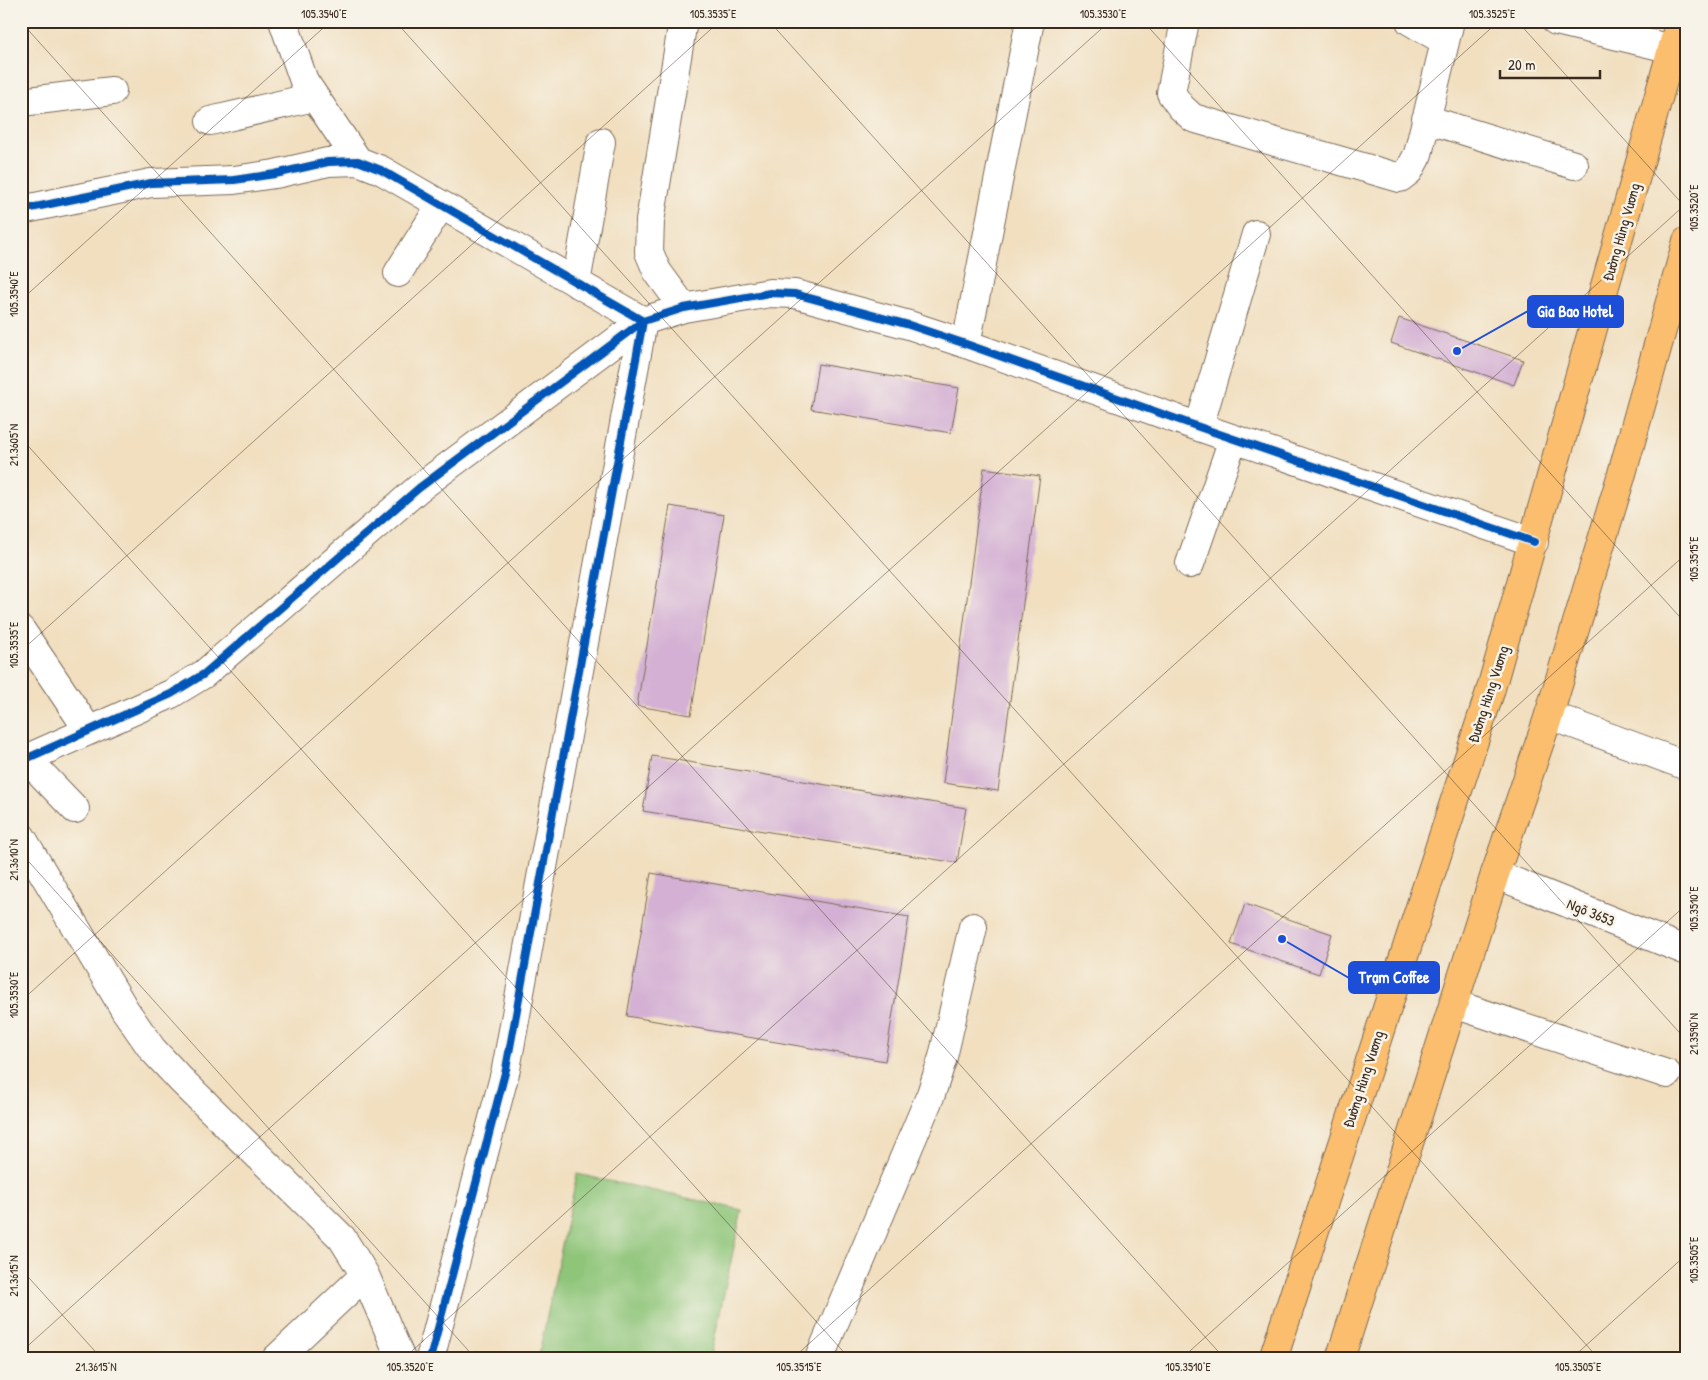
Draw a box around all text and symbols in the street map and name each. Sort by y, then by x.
text: 105.3540°E [301,5,348,22]
text: 105.3535°E [690,5,737,22]
text: 105.3530°E [1080,5,1127,22]
text: 105.3525°E [1469,5,1516,22]
scale bar [1500,48,1600,80]
text: 20 m [1508,54,1535,75]
street label: Đường Hùng Vương [1597,180,1645,283]
text: 105.3520°E [1685,184,1702,231]
text: 105.3540°E [5,270,22,317]
callout: Gia Bao Hotel [1528,296,1623,327]
text: Gia Bao Hotel [1537,300,1614,322]
text: 21.3605°N [5,424,22,466]
text: 105.3515°E [1685,536,1702,582]
text: 105.3535°E [5,621,22,668]
street label: Đường Hùng Vương [1462,642,1514,745]
text: 21.3610°N [5,839,22,881]
text: 105.3510°E [1685,885,1702,932]
street label: Ngõ 3653 [1564,893,1618,931]
callout: Trạm Coffee [1349,962,1439,993]
text: Trạm Coffee [1358,966,1430,988]
text: 105.3530°E [5,971,22,1018]
text: 21.3590°N [1685,1013,1702,1055]
street label: Đường Hùng Vương [1337,1027,1389,1130]
text: 105.3505°E [1685,1236,1702,1283]
text: 21.3615°N [5,1255,22,1297]
text: 21.3615°N [75,1358,117,1375]
text: 105.3520°E [387,1358,434,1375]
text: 105.3515°E [776,1358,822,1375]
text: 105.3510°E [1165,1358,1212,1375]
text: 105.3505°E [1555,1358,1602,1375]

